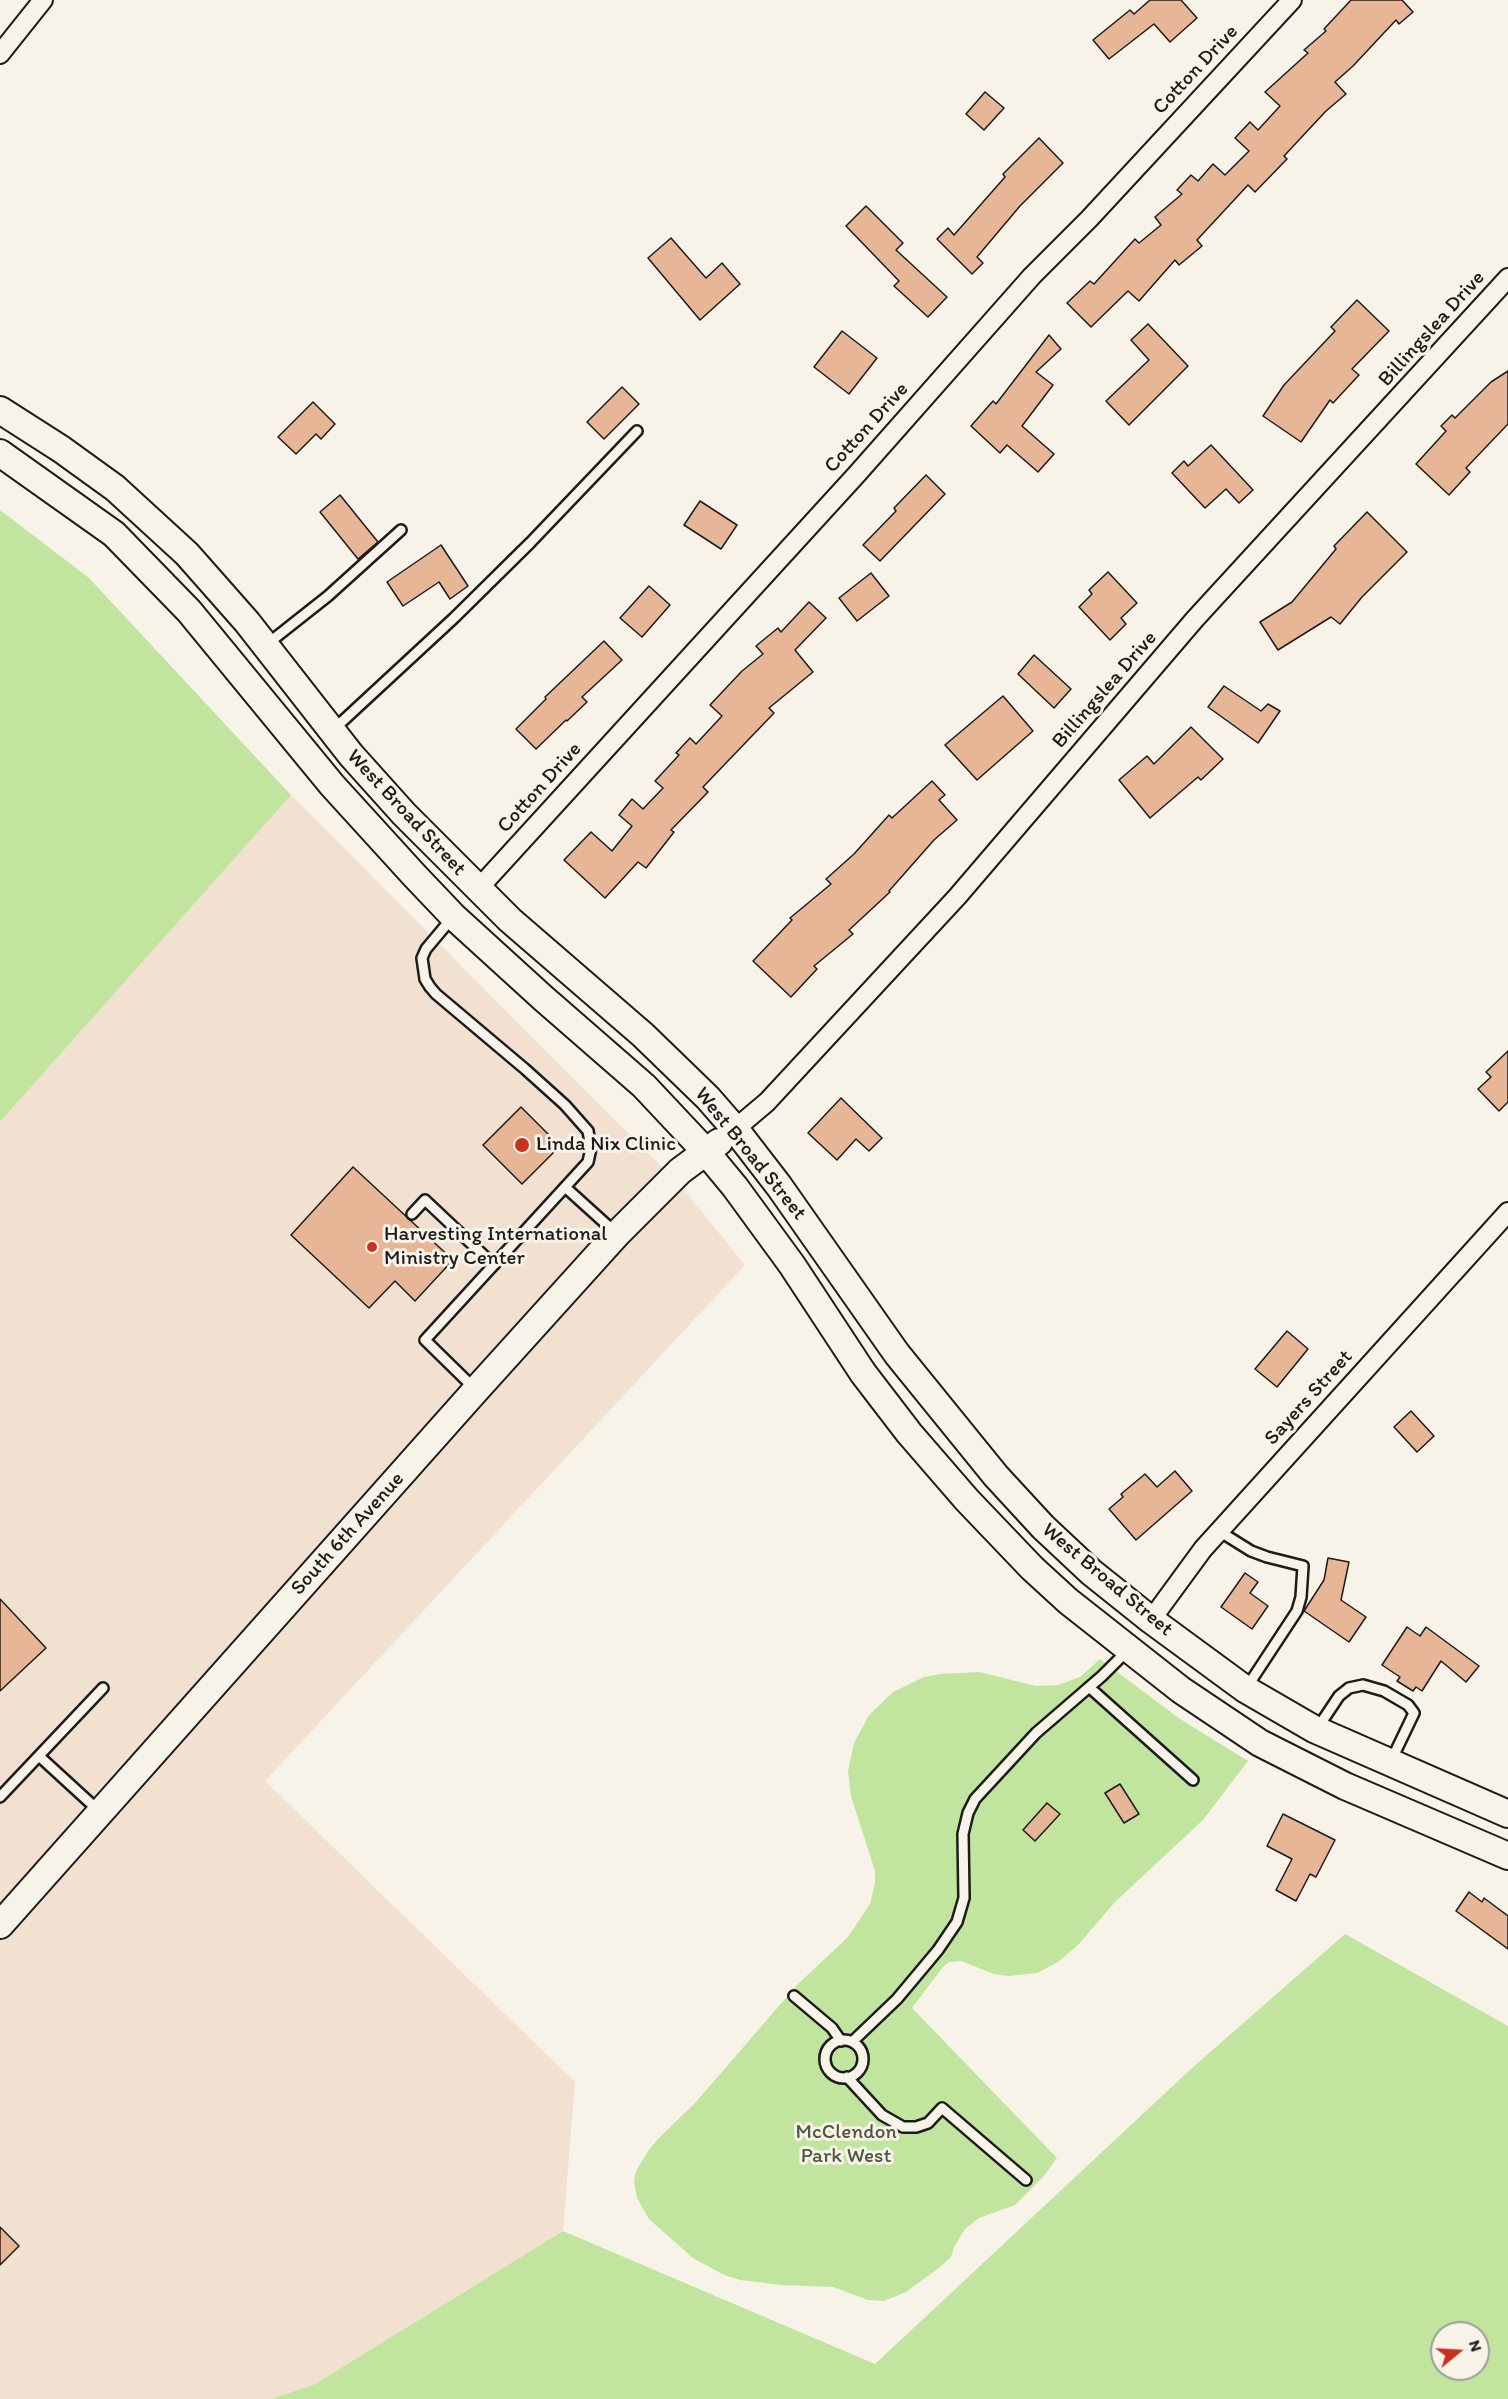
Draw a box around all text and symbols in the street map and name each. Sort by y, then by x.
street label: Cotton Drive [1148,20,1244,120]
street label: Billingslea Drive [1373,266,1491,392]
street label: Cotton Drive [820,377,914,479]
street label: Billingslea Drive [1047,626,1163,754]
street label: Cotton Drive [493,737,587,839]
street label: West Broad Street [341,745,471,881]
street label: West Broad Street [689,1082,811,1226]
place label: Linda Nix Clinic [536,1132,676,1158]
marker: Linda Nix Clinic [513,1136,531,1154]
place label: Harvesting International Ministry Center [384,1222,607,1272]
marker: Harvesting International Ministry Center [365,1240,379,1254]
street label: Sayers Street [1259,1345,1359,1451]
street label: South 6th Avenue [286,1467,410,1601]
street label: West Broad Street [1036,1518,1178,1642]
park label: McClendon Park West [795,2120,897,2170]
north arrow [1430,2321,1490,2381]
text: N [1465,2338,1486,2354]

